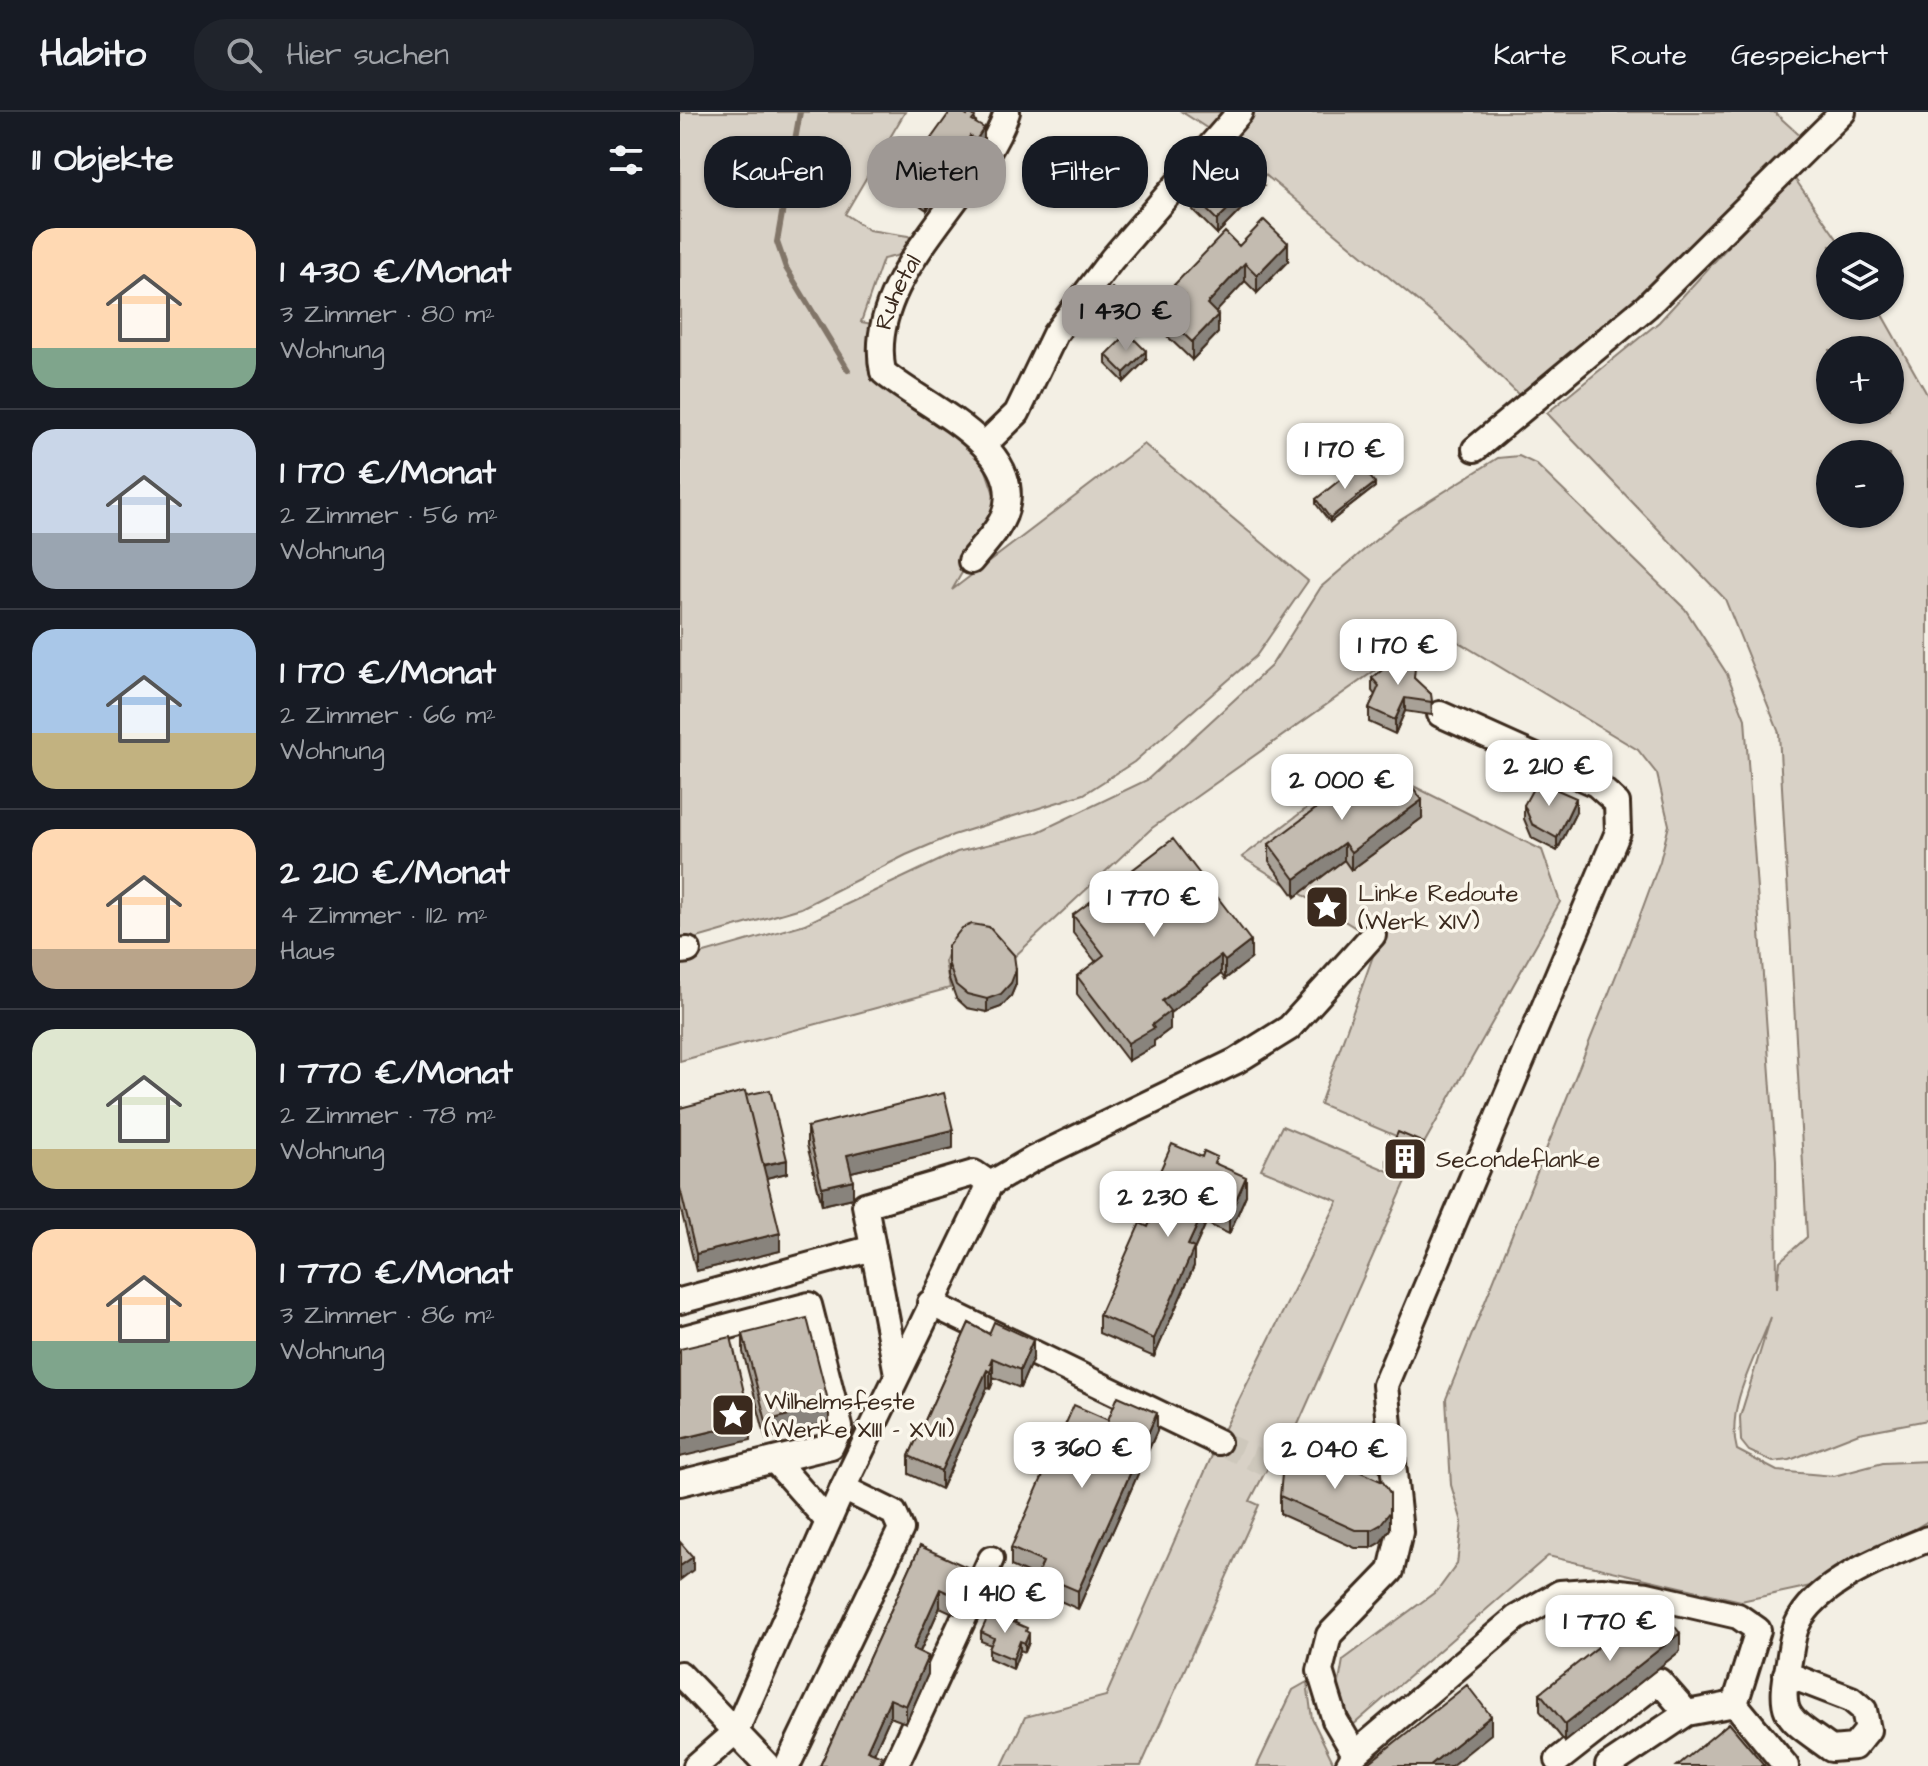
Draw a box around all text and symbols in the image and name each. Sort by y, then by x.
search box [194,19,754,91]
text: Habito [40,29,146,81]
icon: search [222,33,266,77]
text: Hier suchen [286,34,449,76]
text: Karte [1493,36,1567,75]
text: Route [1611,36,1687,75]
text: Gespeichert [1731,36,1888,75]
text: 11 Objekte [32,136,174,184]
chip: Kaufen [704,136,851,208]
chip: Mieten [867,136,1006,208]
chip: Filter [1022,136,1148,208]
chip: Neu [1164,136,1267,208]
icon: filters [604,138,648,182]
map controls [1816,232,1904,528]
button: layers [1816,232,1904,320]
text: 1 430 €/Monat [280,248,511,296]
street label: Ruhetal [867,248,930,333]
icon: home [96,260,192,356]
pin: 1 430 € [1052,285,1200,353]
text: 1 430 € [1080,293,1172,329]
text: 3 Zimmer · 80 m² [280,296,495,332]
text: Wohnung [280,332,385,368]
button: + [1816,336,1904,424]
pin: 1 170 € [1271,423,1419,491]
text: 1 170 € [1305,431,1385,467]
button: − [1816,440,1904,528]
text: 1 170 €/Monat [280,449,496,497]
icon: home [96,461,192,557]
text: 2 Zimmer · 56 m² [280,497,498,533]
text: Wohnung [280,533,385,569]
pin: 1 170 € [1324,619,1472,687]
text: 1 170 € [1358,627,1438,663]
text: 1 170 €/Monat [280,649,496,697]
icon: home [96,661,192,757]
text: 2 Zimmer · 66 m² [280,697,496,733]
text: Wohnung [280,733,385,769]
pin: 2 210 € [1475,740,1623,808]
text: 2 210 € [1504,748,1594,784]
pin: 2 000 € [1268,754,1416,822]
text: 2 000 € [1289,762,1395,798]
text: 2 210 €/Monat [280,849,510,897]
icon: home [96,861,192,957]
pin: 1 770 € [1080,871,1228,939]
place label: Linke Redoute (Werk XIV) [1358,877,1518,939]
text: 1 770 € [1107,879,1201,915]
place icon: Linke Redoute (Werk XIV) [1303,883,1351,931]
text: 4 Zimmer · 112 m² [280,897,488,933]
text: Haus [280,933,335,969]
text: 1 770 €/Monat [280,1049,513,1097]
icon: home [96,1061,192,1157]
text: 2 Zimmer · 78 m² [280,1097,496,1133]
text: Wohnung [280,1133,385,1169]
building icon: Secondeflanke [1381,1135,1429,1183]
place label: Secondeflanke [1436,1143,1600,1177]
pin: 2 230 € [1094,1171,1242,1239]
text: 2 230 € [1118,1179,1218,1215]
text: 1 770 €/Monat [280,1249,513,1297]
icon: home [96,1261,192,1357]
text: 3 Zimmer · 86 m² [280,1297,495,1333]
text: Wohnung [280,1333,385,1369]
place label: Wilhelmsfeste (Werke XIII – XVII) [764,1385,954,1447]
place icon: Wilhelmsfeste (Werke XIII – XVII) [709,1391,757,1439]
pin: 3 360 € [1008,1422,1156,1490]
pin: 2 040 € [1261,1423,1409,1491]
text: 3 360 € [1032,1430,1132,1466]
text: 2 040 € [1282,1431,1388,1467]
pin: 1 410 € [931,1567,1079,1635]
text: 1 410 € [964,1575,1046,1611]
pin: 1 770 € [1536,1595,1684,1663]
text: 1 770 € [1563,1603,1657,1639]

